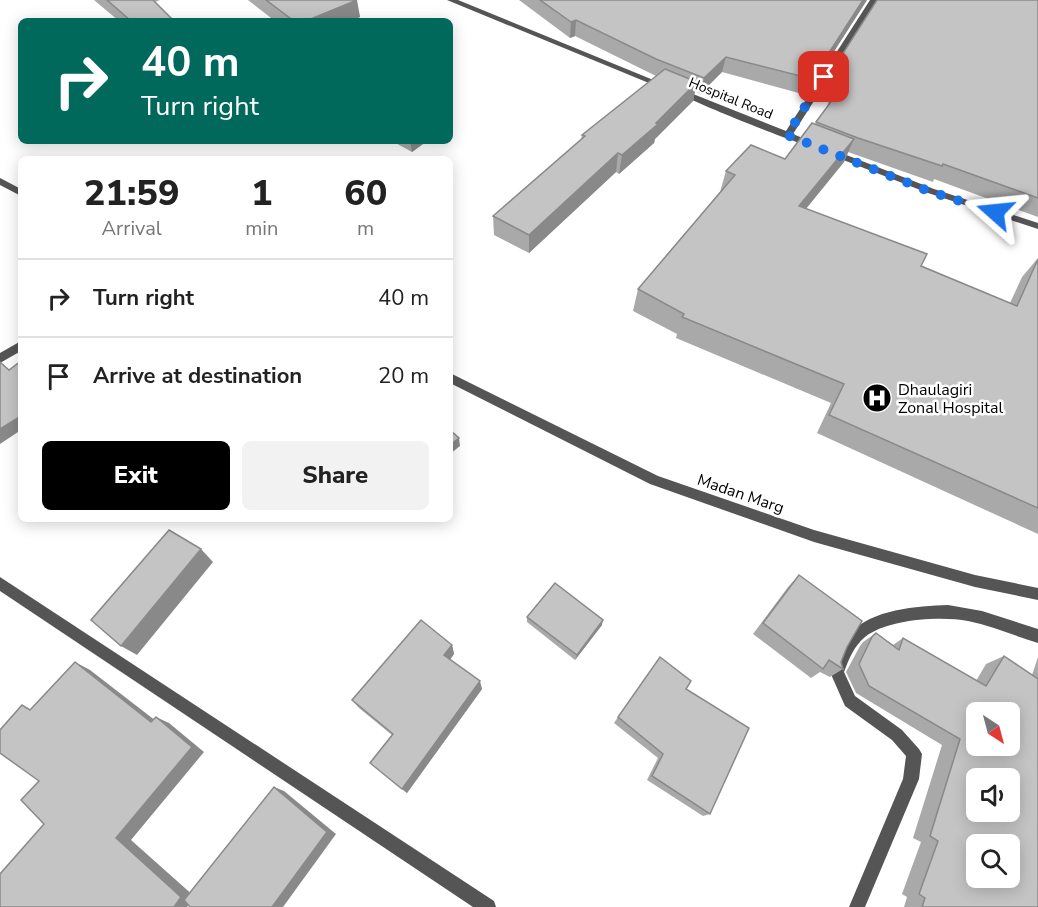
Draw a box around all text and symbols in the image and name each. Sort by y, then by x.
text: 40 m [141,34,240,91]
icon: right [42,42,120,120]
pin [798,51,849,102]
icon: arrive [807,60,840,93]
street label: Hospital Road [686,73,776,124]
text: Turn right [141,88,259,125]
text: 21:59 [84,169,179,218]
text: 1 [251,169,273,218]
text: 60 [344,169,387,218]
position arrow [963,180,1027,244]
text: Arrival [102,215,162,242]
text: min [245,215,278,242]
text: m [357,215,374,242]
icon: right [42,282,75,315]
text: Turn right [93,283,194,313]
text: 40 m [378,283,429,313]
icon: arrive [42,360,75,393]
text: Arrive at destination [93,361,302,391]
text: 20 m [378,361,429,391]
place label: Dhaulagiri Zonal Hospital [898,379,1003,419]
hospital icon: Dhaulagiri Zonal Hospital [861,382,893,414]
button: Exit [42,441,230,510]
button: Share [242,441,429,510]
street label: Madan Marg [694,469,787,519]
north arrow [966,702,1020,756]
map controls [966,702,1020,888]
button: sound [966,768,1020,822]
button: search [966,834,1020,888]

